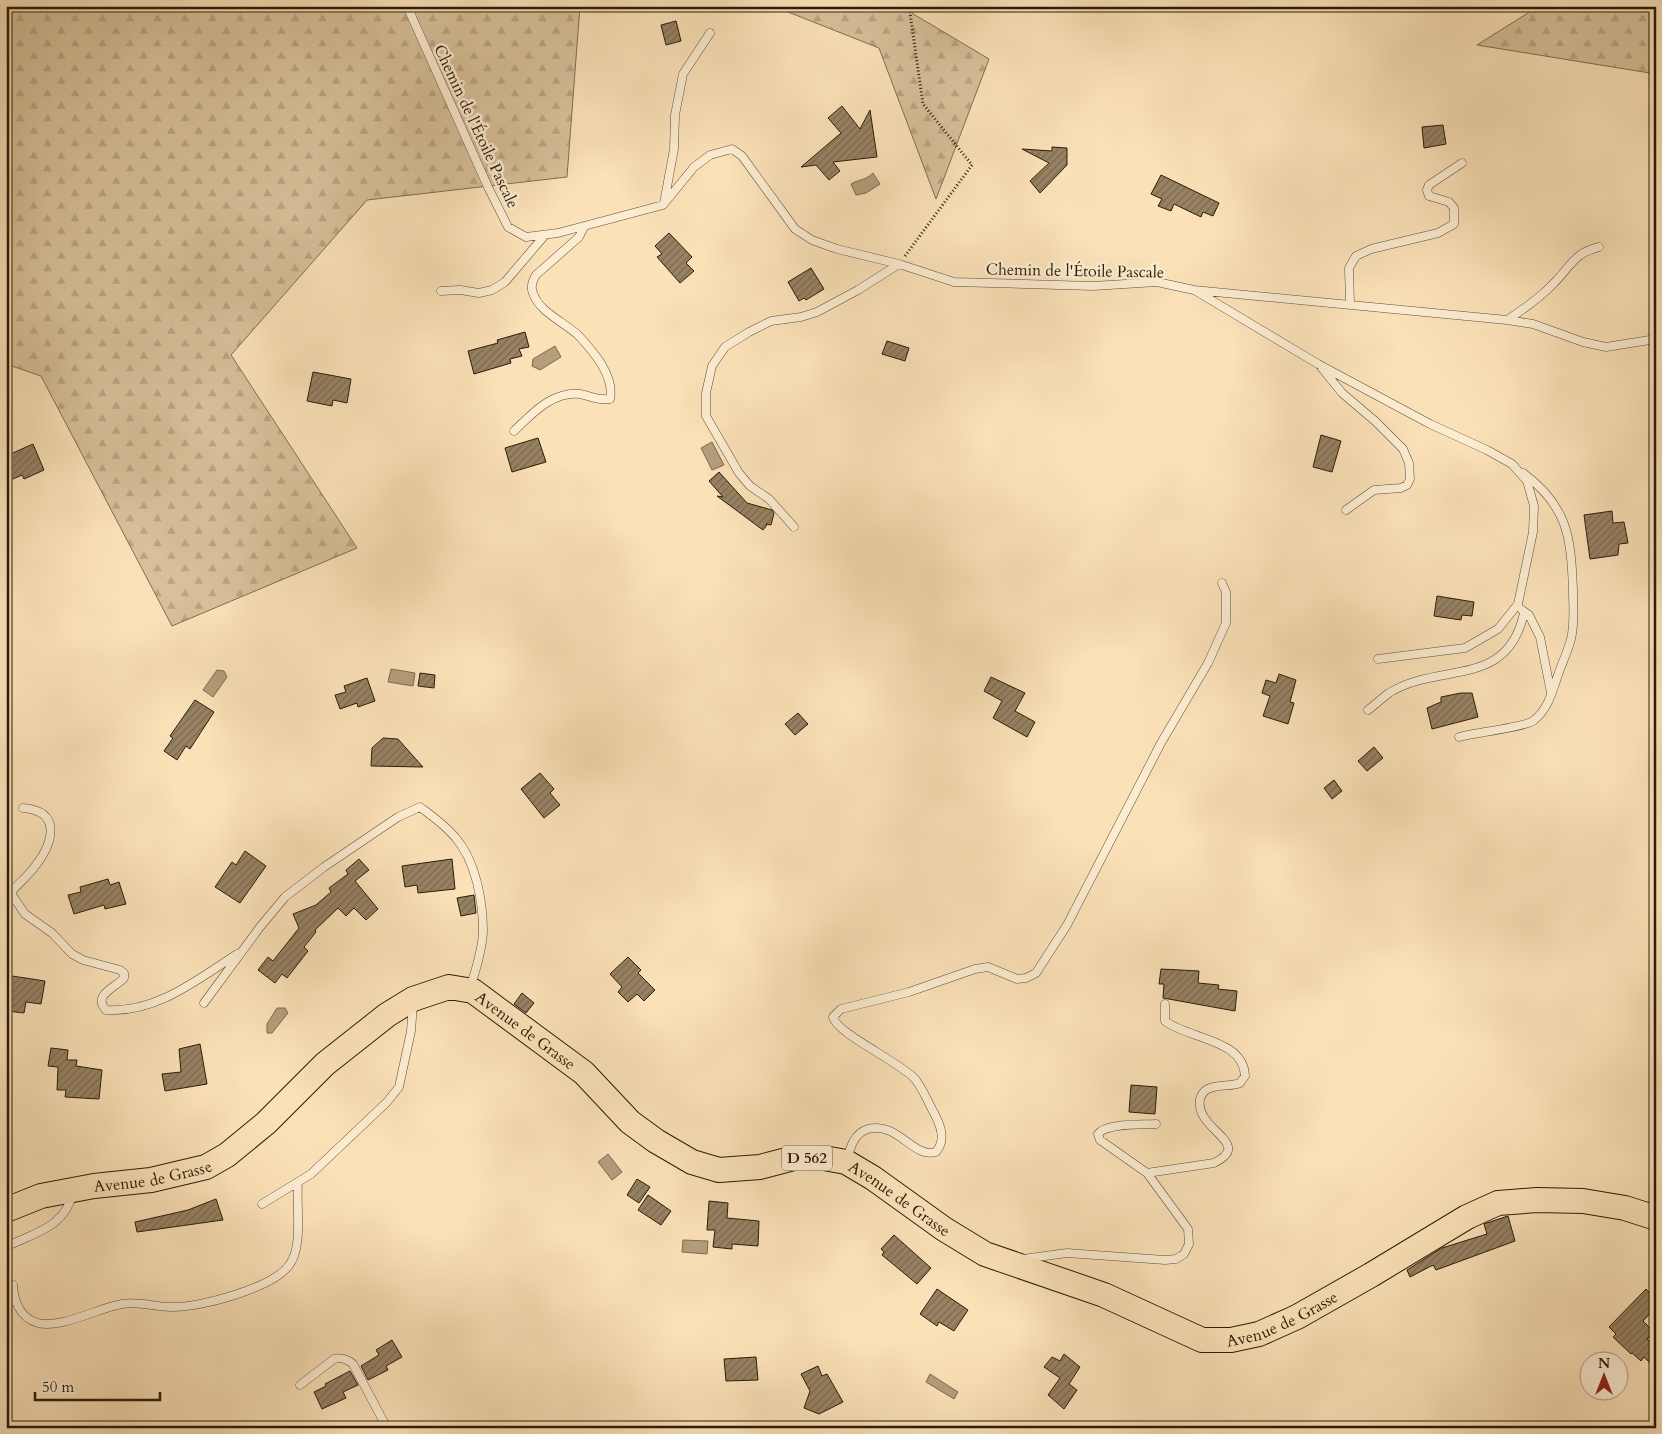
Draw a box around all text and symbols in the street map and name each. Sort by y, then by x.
street label: Chemin de l'Étoile Pascale [428,41,524,212]
street label: Chemin de l'Étoile Pascale [986,258,1164,284]
street label: Avenue de Grasse [471,986,580,1075]
road number: D 562 [782,1146,832,1170]
street label: Avenue de Grasse [92,1156,217,1198]
street label: Avenue de Grasse [844,1156,954,1242]
street label: Avenue de Grasse [1224,1286,1342,1353]
north arrow [1580,1352,1630,1402]
text: N [1598,1354,1610,1373]
scale bar [35,1369,160,1401]
text: 50 m [42,1377,74,1397]

